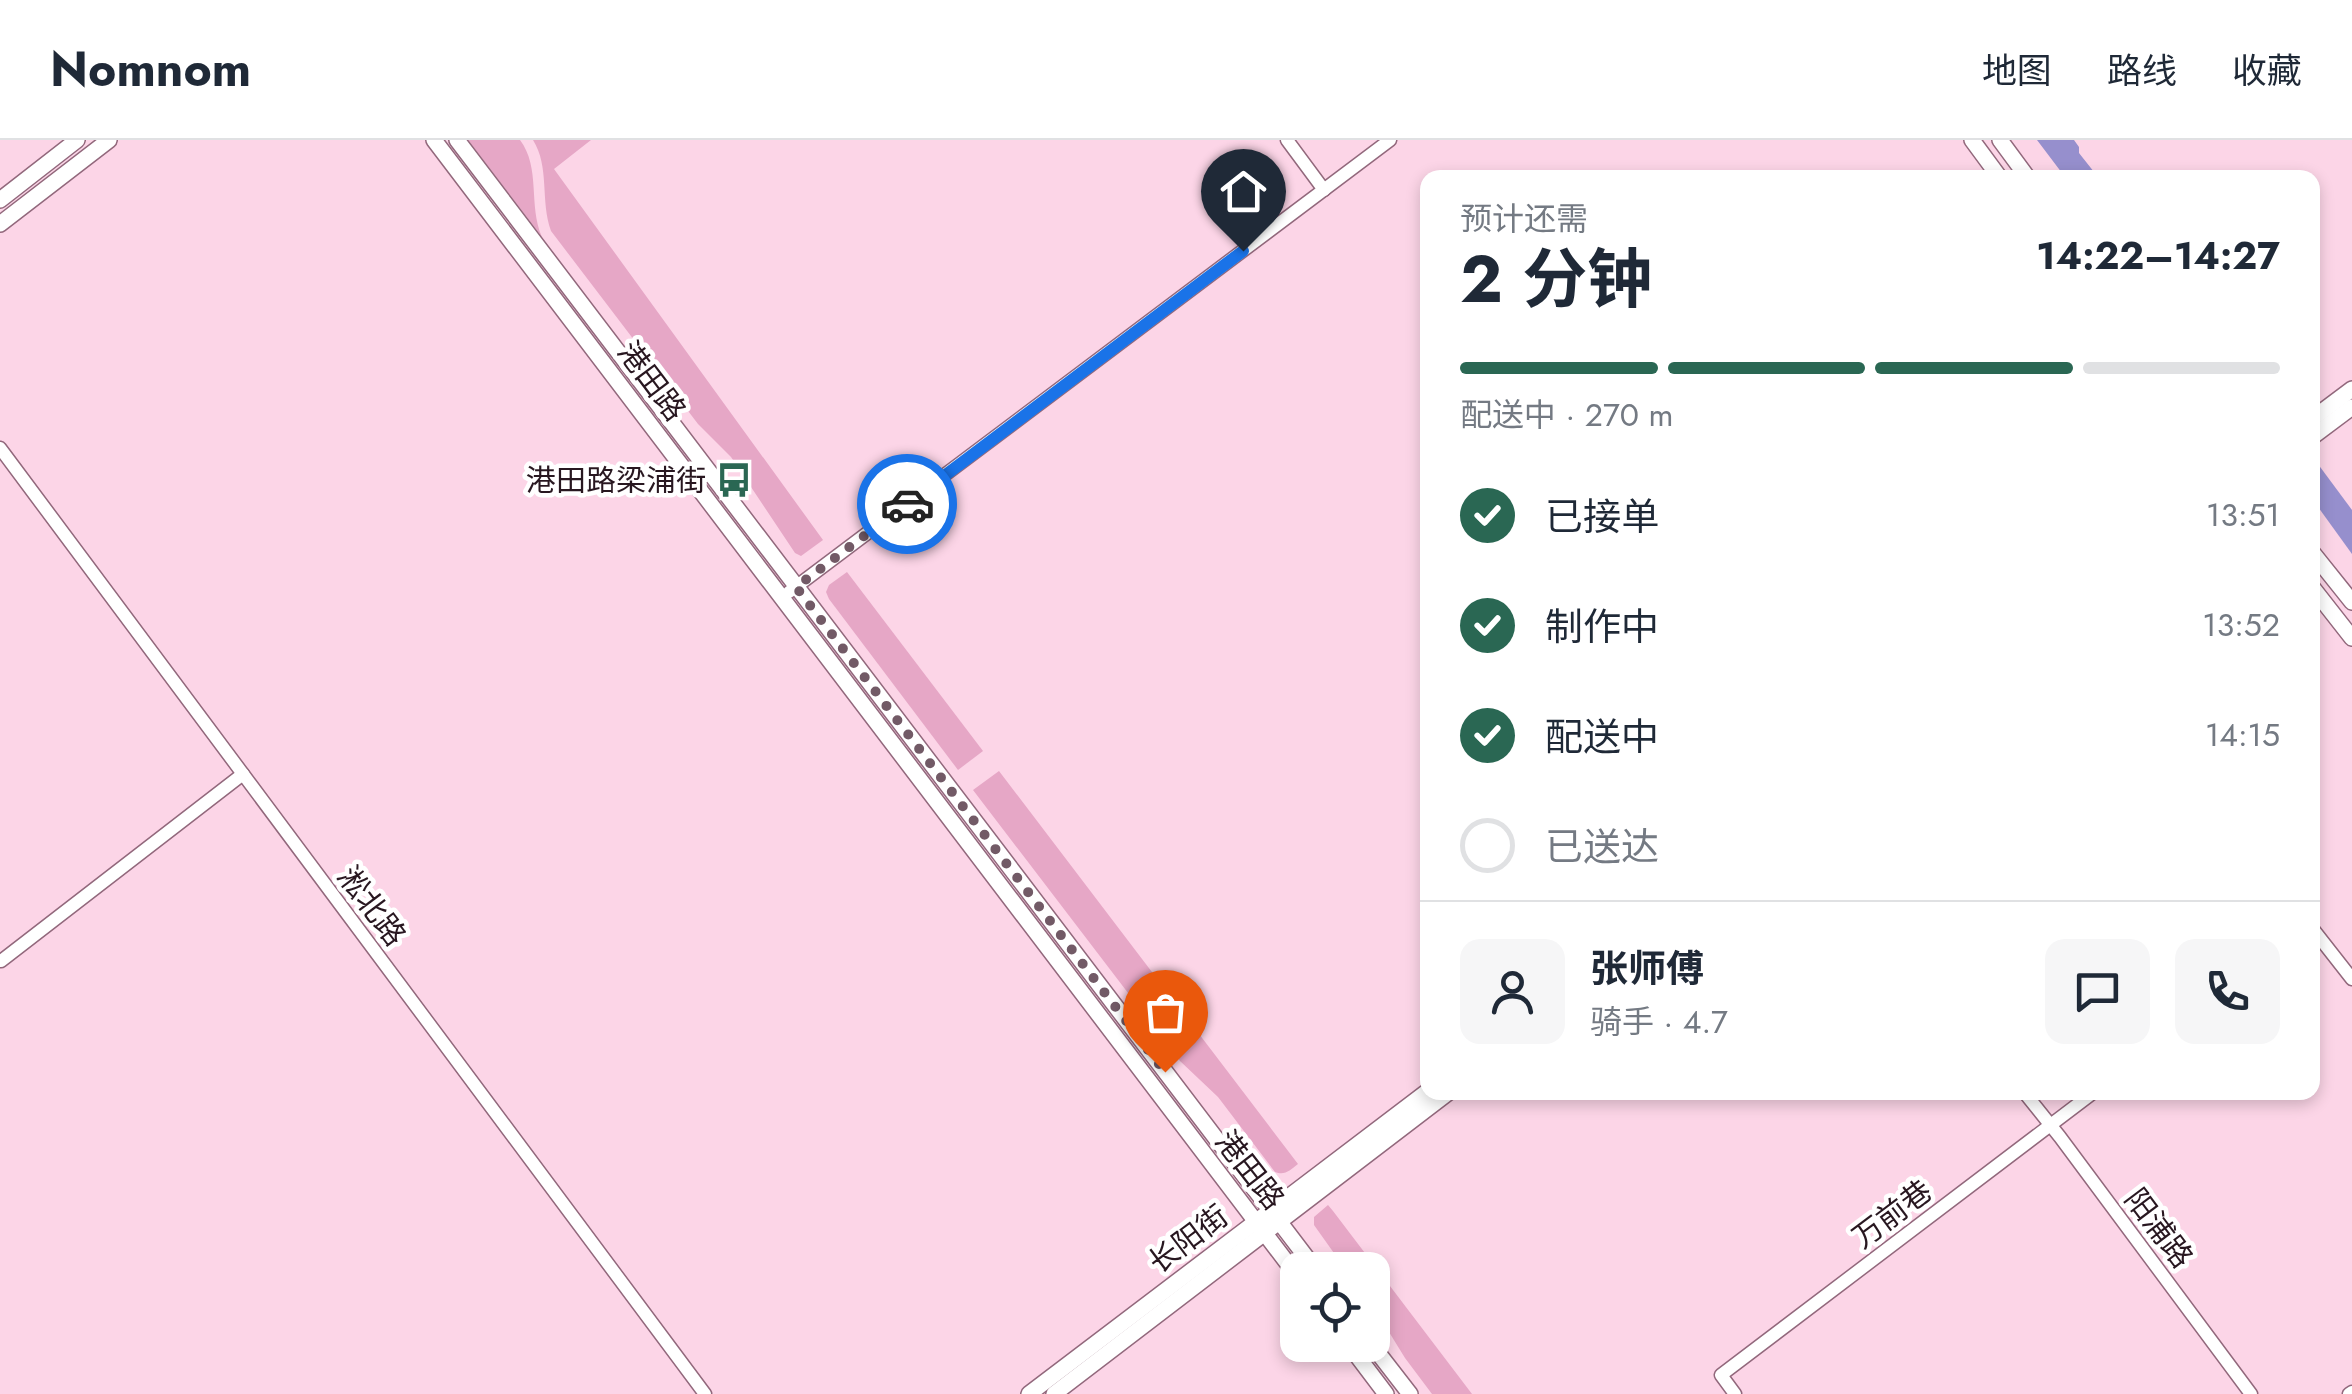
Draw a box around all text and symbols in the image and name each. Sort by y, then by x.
text: Nomnom [50,35,251,104]
text: 地图 [1982,46,2052,96]
text: 路线 [2107,46,2177,96]
text: 收藏 [2232,46,2302,96]
pin [1201,149,1286,252]
icon: home [1216,164,1271,219]
text: 预计还需 [1460,196,1588,242]
text: 14:22–14:27 [2036,228,2280,283]
text: 2 分钟 [1460,232,1652,326]
street label: 港田路 [608,332,696,430]
text: 配送中 · 270 m [1460,392,1674,438]
courier [857,454,957,554]
place label: 港田路梁浦街 [526,459,706,502]
bus stop icon: 港田路梁浦街 [715,461,753,499]
icon: car [880,477,935,532]
icon: check [1460,488,1515,543]
text: 已接单 [1545,489,1659,544]
text: 13:51 [2206,492,2280,538]
icon: check [1460,598,1515,653]
text: 制作中 [1545,599,1659,654]
text: 13:52 [2202,602,2280,648]
icon: check [1460,708,1515,763]
text: 配送中 [1545,709,1659,764]
text: 14:15 [2205,712,2280,758]
text: 已送达 [1545,819,1659,874]
street label: 淞北路 [328,857,416,955]
button: person [1460,939,1565,1044]
button: chat [2045,939,2150,1044]
button: phone [2175,939,2280,1044]
text: 张师傅 [1590,941,1704,996]
pin [1123,970,1208,1073]
icon: bag [1138,985,1193,1040]
text: 骑手 · 4.7 [1590,999,1728,1045]
street label: 港田路 [1205,1121,1295,1219]
street label: 万前巷 [1843,1170,1941,1258]
street label: 阳浦路 [2115,1179,2203,1277]
street label: 长阳街 [1139,1195,1237,1283]
map controls [1280,1252,1390,1362]
button: locate [1280,1252,1390,1362]

